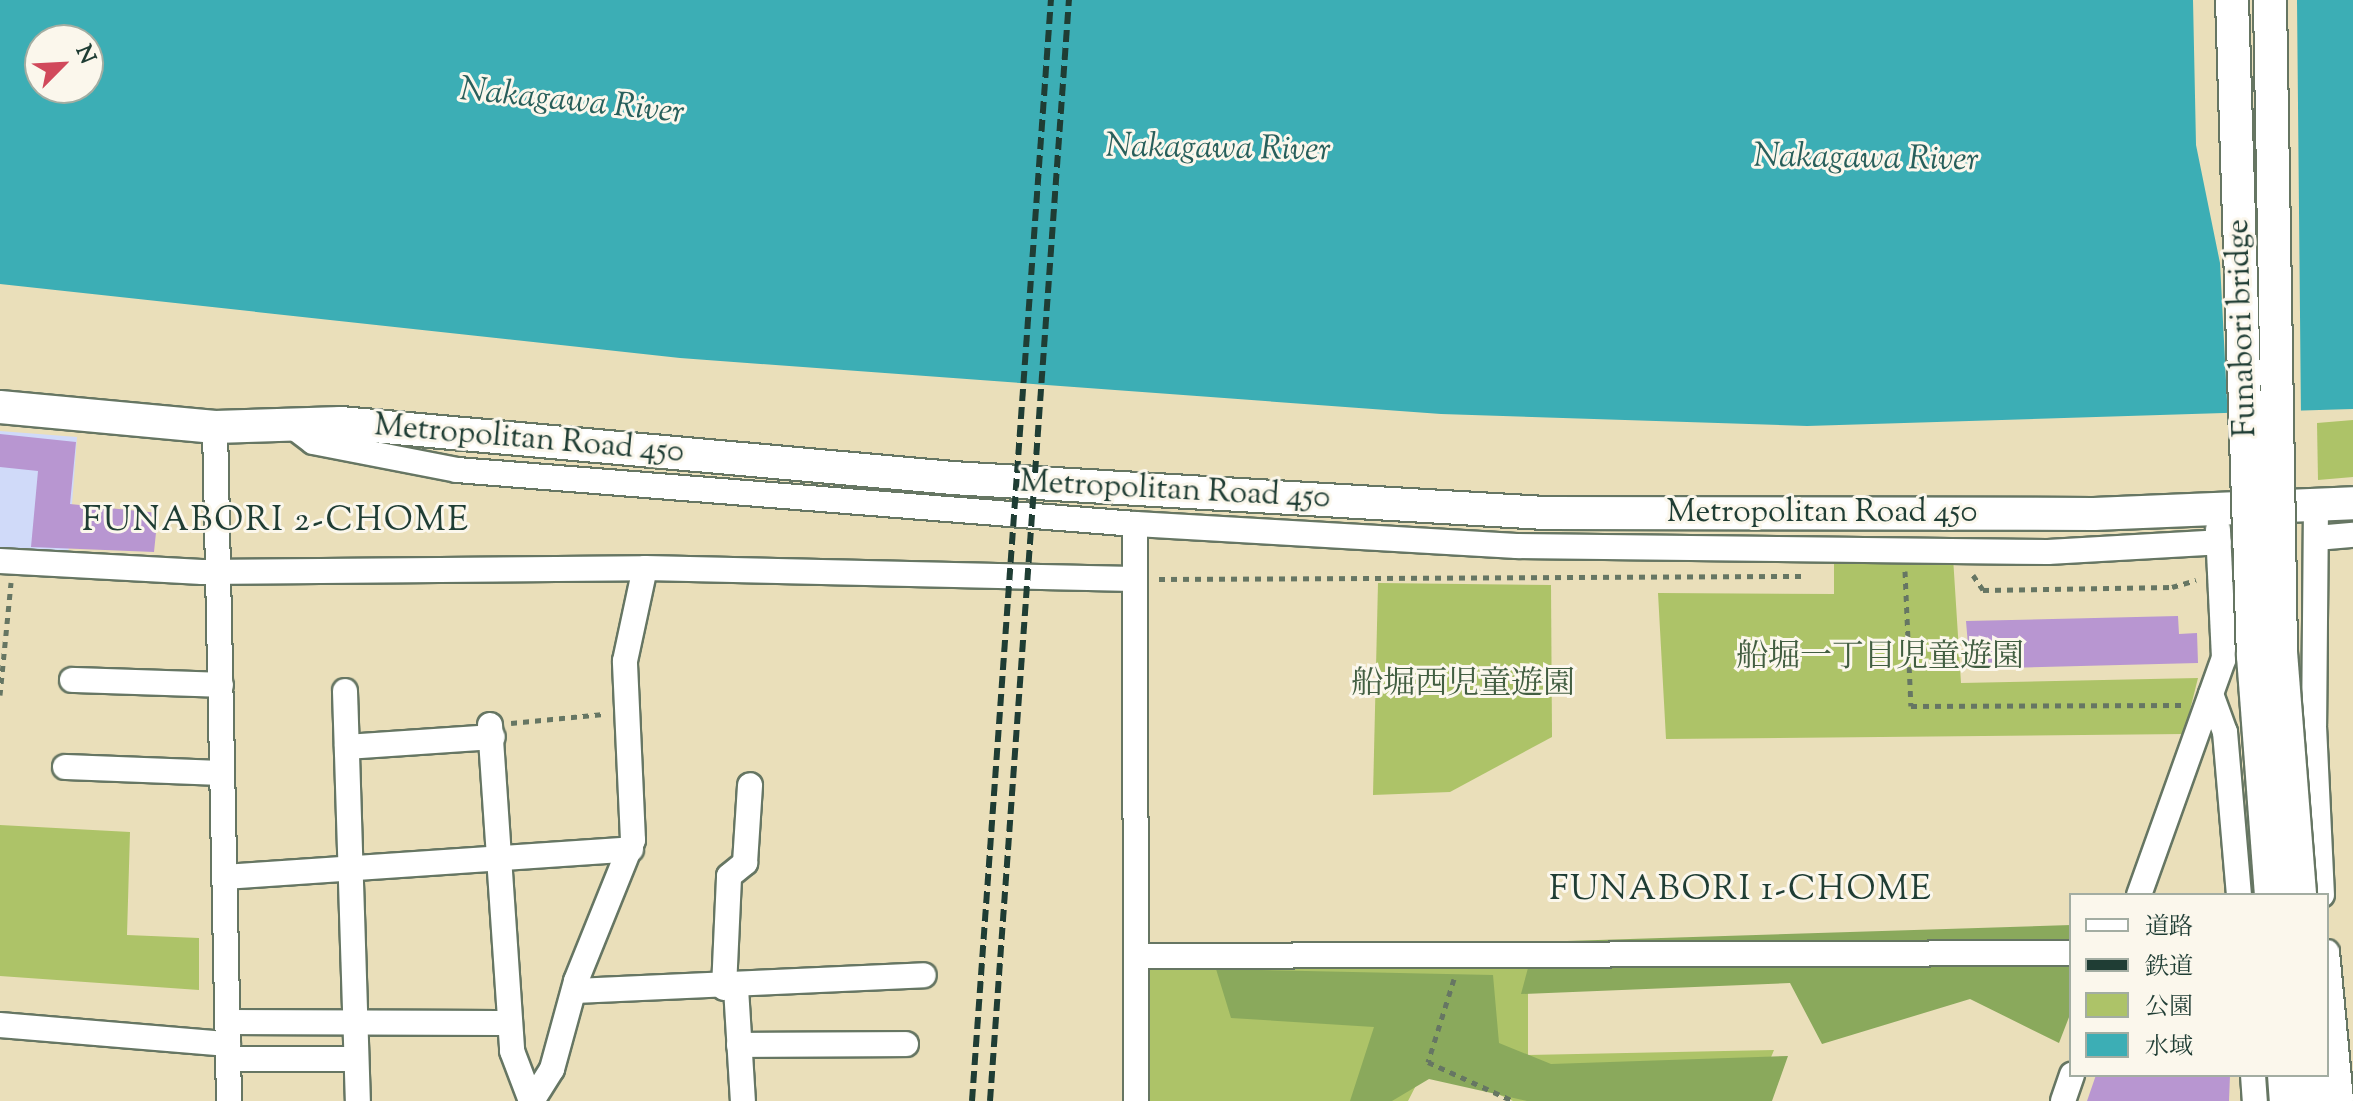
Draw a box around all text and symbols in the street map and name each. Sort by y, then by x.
north arrow [24,24,104,104]
text: N [66,41,102,70]
water label: Nakagawa River [458,70,686,134]
water label: Nakagawa River [1105,127,1331,171]
water label: Nakagawa River [1753,137,1979,181]
street label: Funabori bridge [2220,218,2266,438]
street label: Metropolitan Road 450 [372,407,686,473]
street label: Metropolitan Road 450 [1019,464,1331,518]
street label: Metropolitan Road 450 [1667,494,1977,532]
district label: FUNABORI 2-CHOME [82,502,470,542]
park label: 船堀一丁目児童遊園 [1736,639,2024,677]
park label: 船堀西児童遊園 [1351,666,1575,704]
district label: FUNABORI 1-CHOME [1549,871,1933,911]
legend [2069,893,2329,1077]
text: 道路 [2145,911,2193,945]
text: 鉄道 [2145,951,2193,985]
text: 公園 [2145,991,2193,1025]
text: 水域 [2145,1031,2193,1065]

